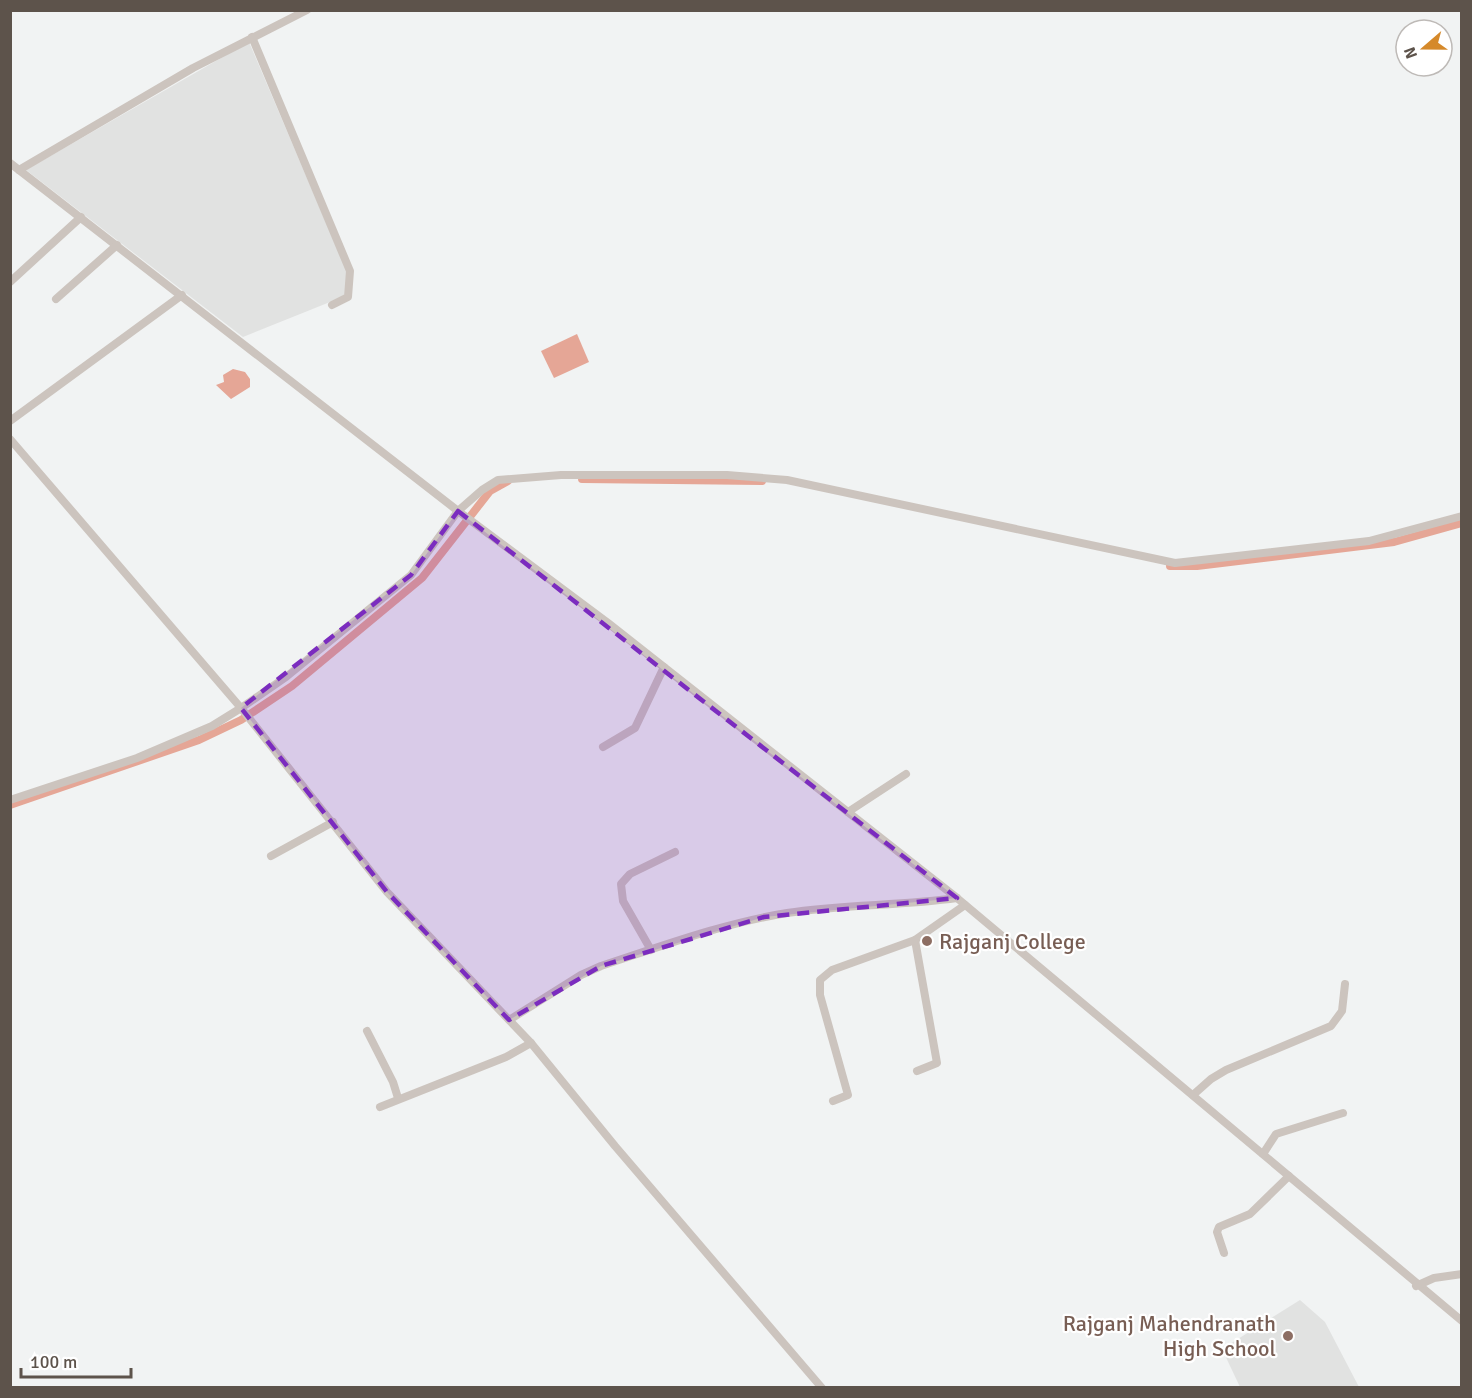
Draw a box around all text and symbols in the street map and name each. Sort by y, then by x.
north arrow [1394,18,1454,78]
text: N [1400,44,1422,61]
place label: Rajganj College [939,928,1086,955]
marker: Rajganj College [920,934,934,948]
place label: Rajganj Mahendranath High School [1063,1310,1276,1362]
marker: Rajganj Mahendranath High School [1281,1329,1295,1343]
scale bar [21,1341,130,1379]
text: 100 m [30,1351,77,1373]

